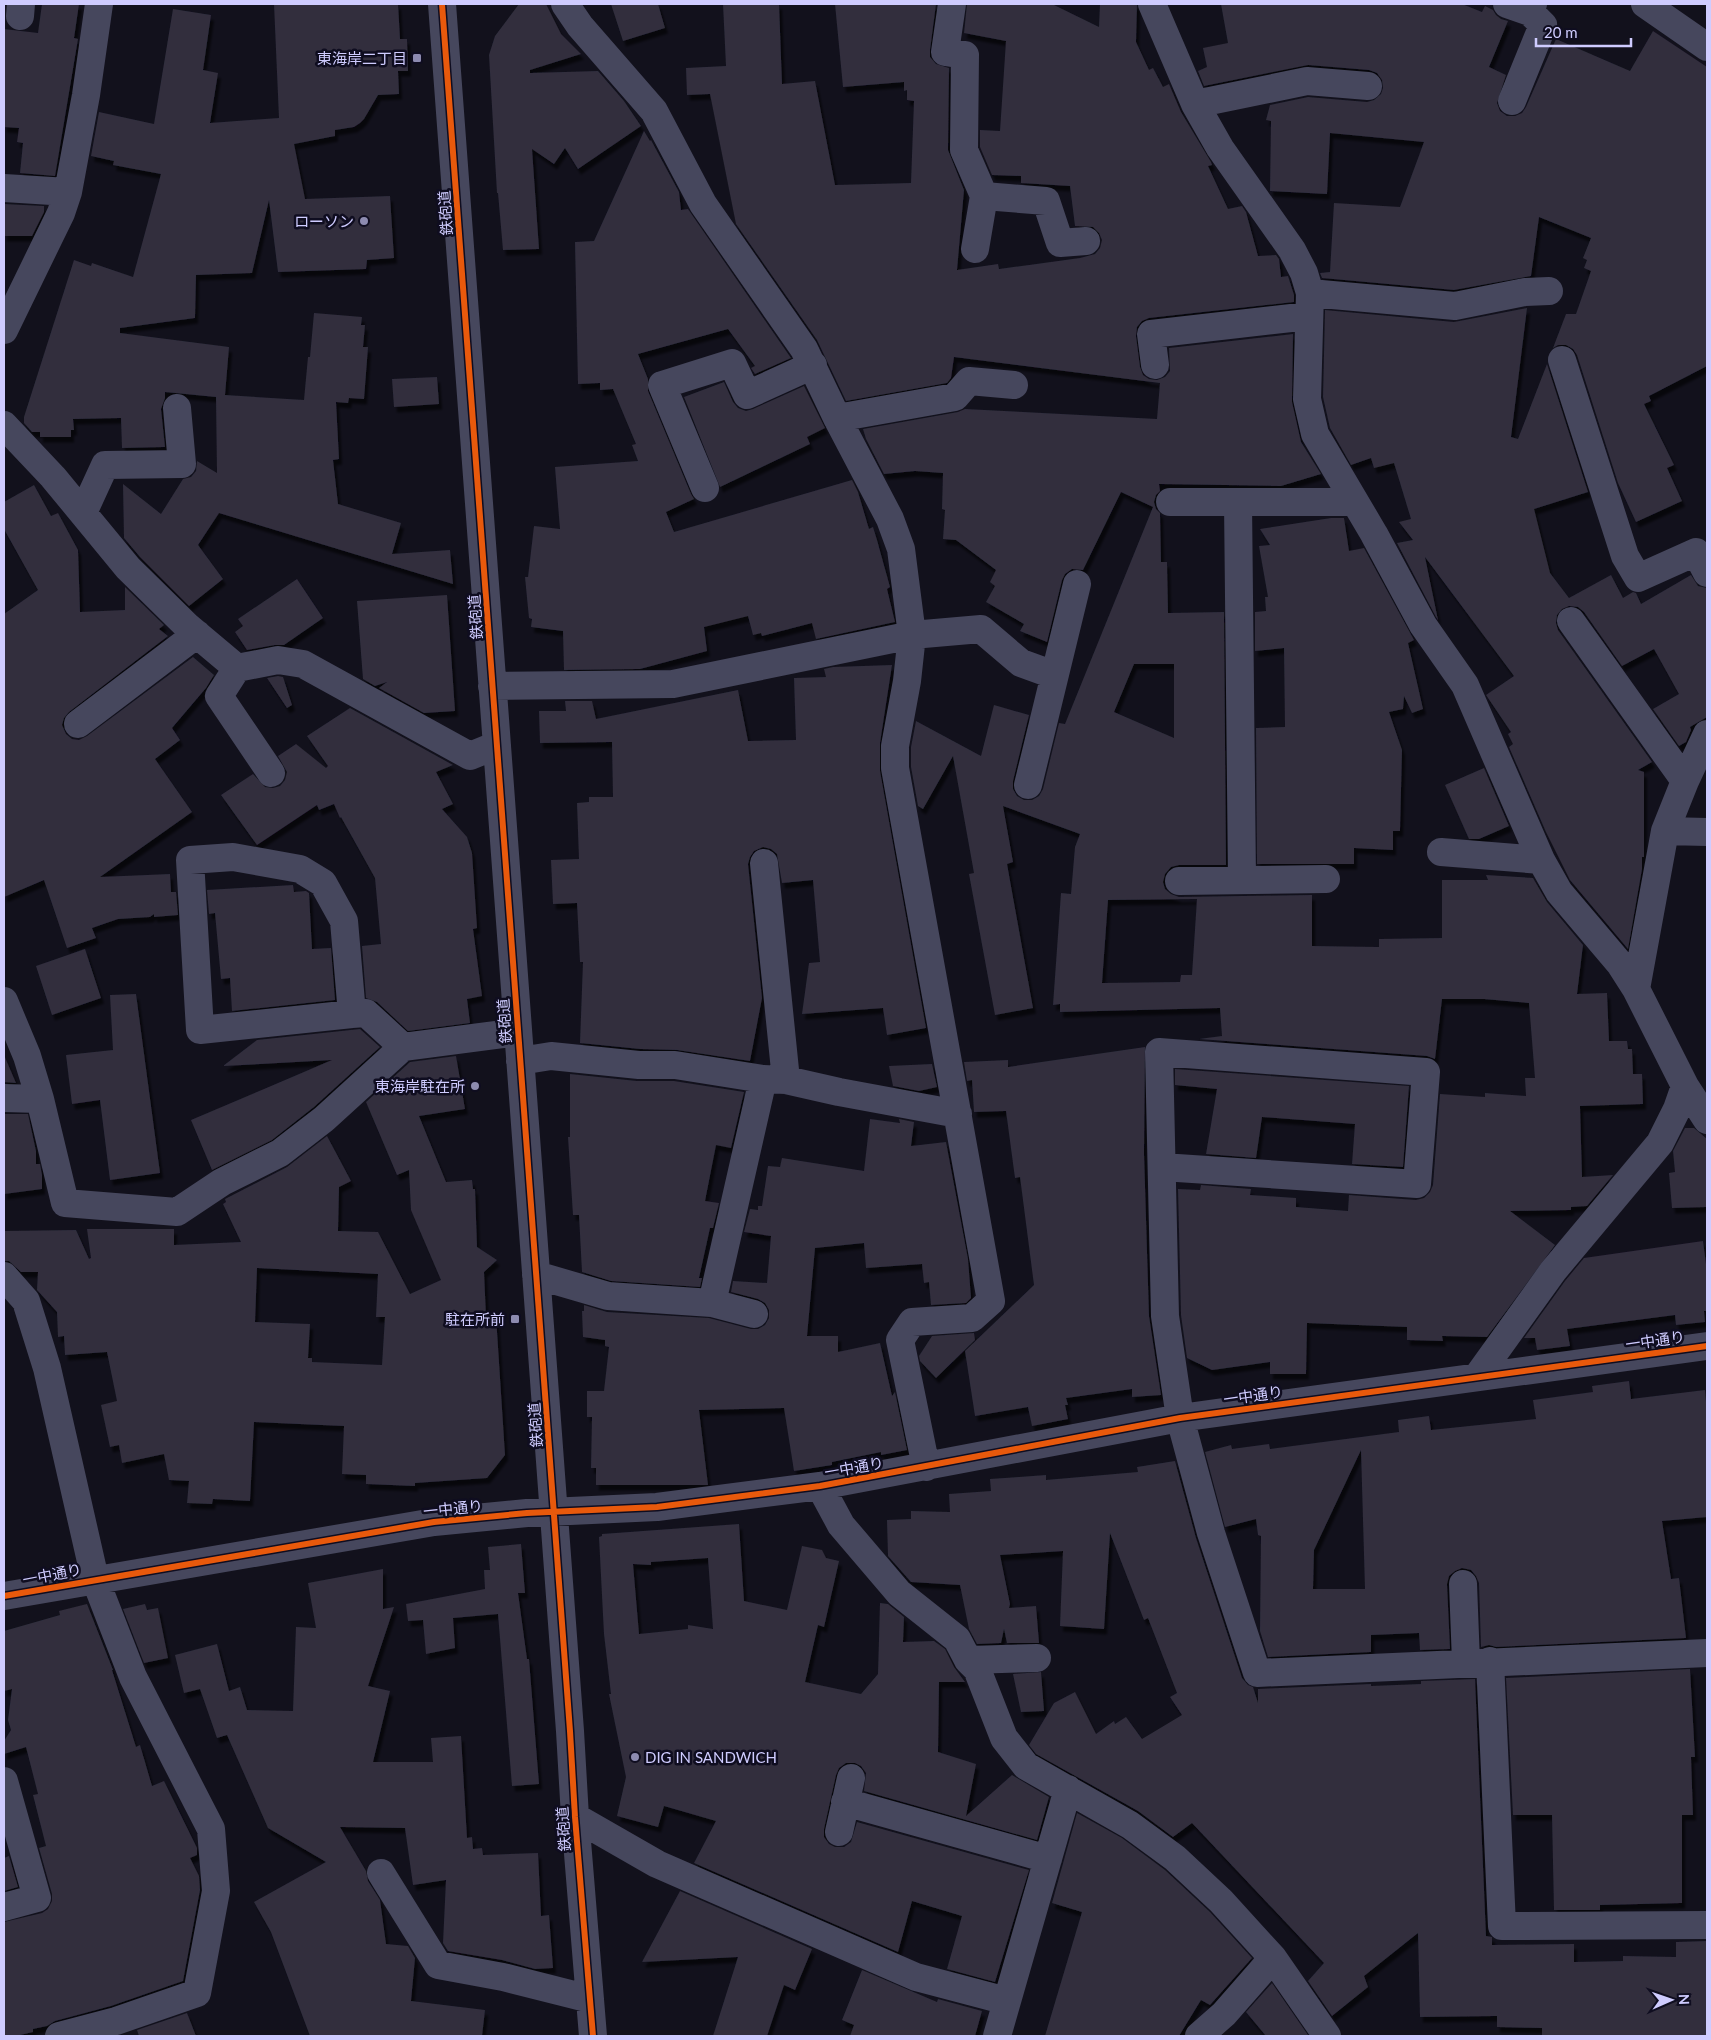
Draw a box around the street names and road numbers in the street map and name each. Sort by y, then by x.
street label: 鉄砲道 [434,190,456,236]
street label: 鉄砲道 [464,594,486,640]
street label: 鉄砲道 [493,998,515,1044]
street label: 一中通り [1624,1327,1686,1353]
street label: 一中通り [1222,1382,1284,1408]
street label: 鉄砲道 [524,1402,546,1448]
street label: 一中通り [823,1453,885,1481]
street label: 一中通り [422,1496,484,1520]
street label: 一中通り [21,1559,83,1589]
street label: 鉄砲道 [552,1806,574,1852]

